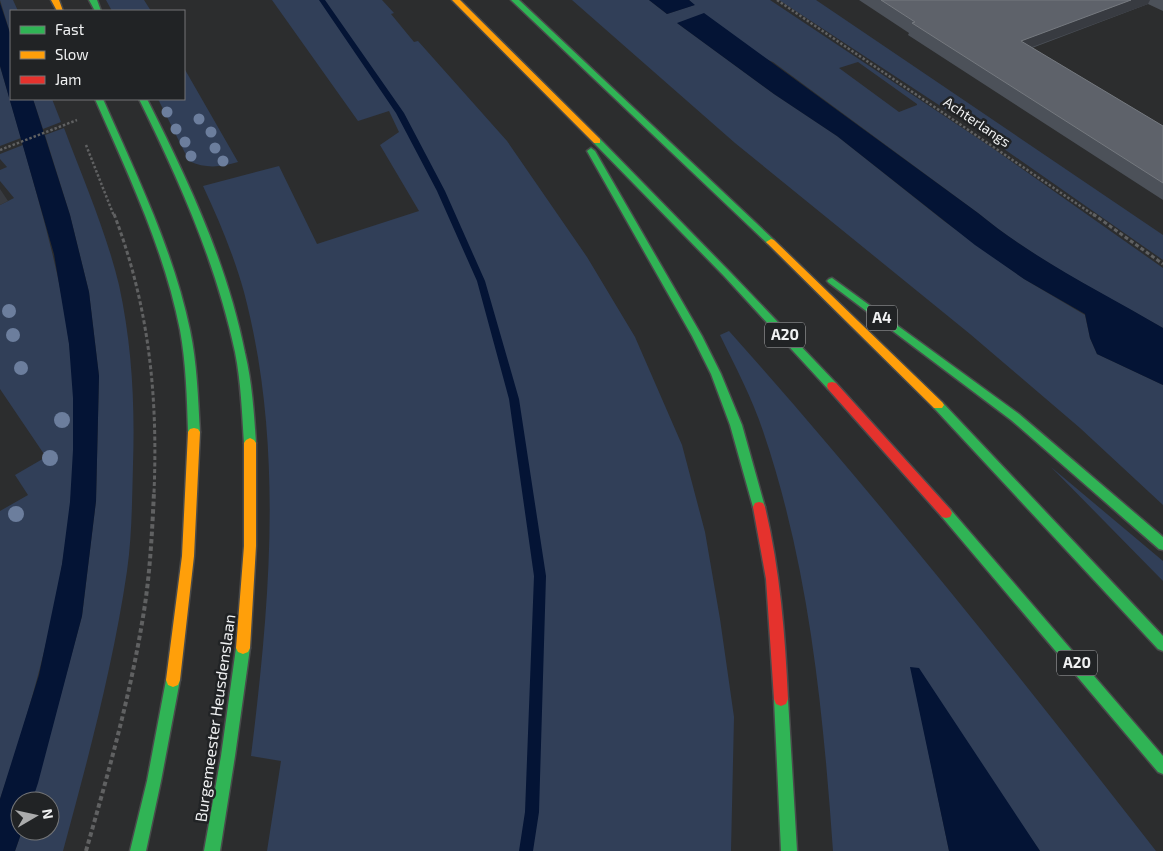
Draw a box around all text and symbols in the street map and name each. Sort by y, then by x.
legend [10,10,185,100]
text: Fast [55,20,85,38]
text: Slow [55,45,89,63]
text: Jam [55,70,81,88]
street label: Achterlangs [941,93,1014,150]
road number: A4 [867,306,897,330]
road number: A20 [765,322,805,348]
street label: Burgemeester Heusdenslaan [190,613,239,823]
road number: A20 [1057,650,1097,676]
north arrow [10,791,60,841]
text: N [39,808,58,820]

